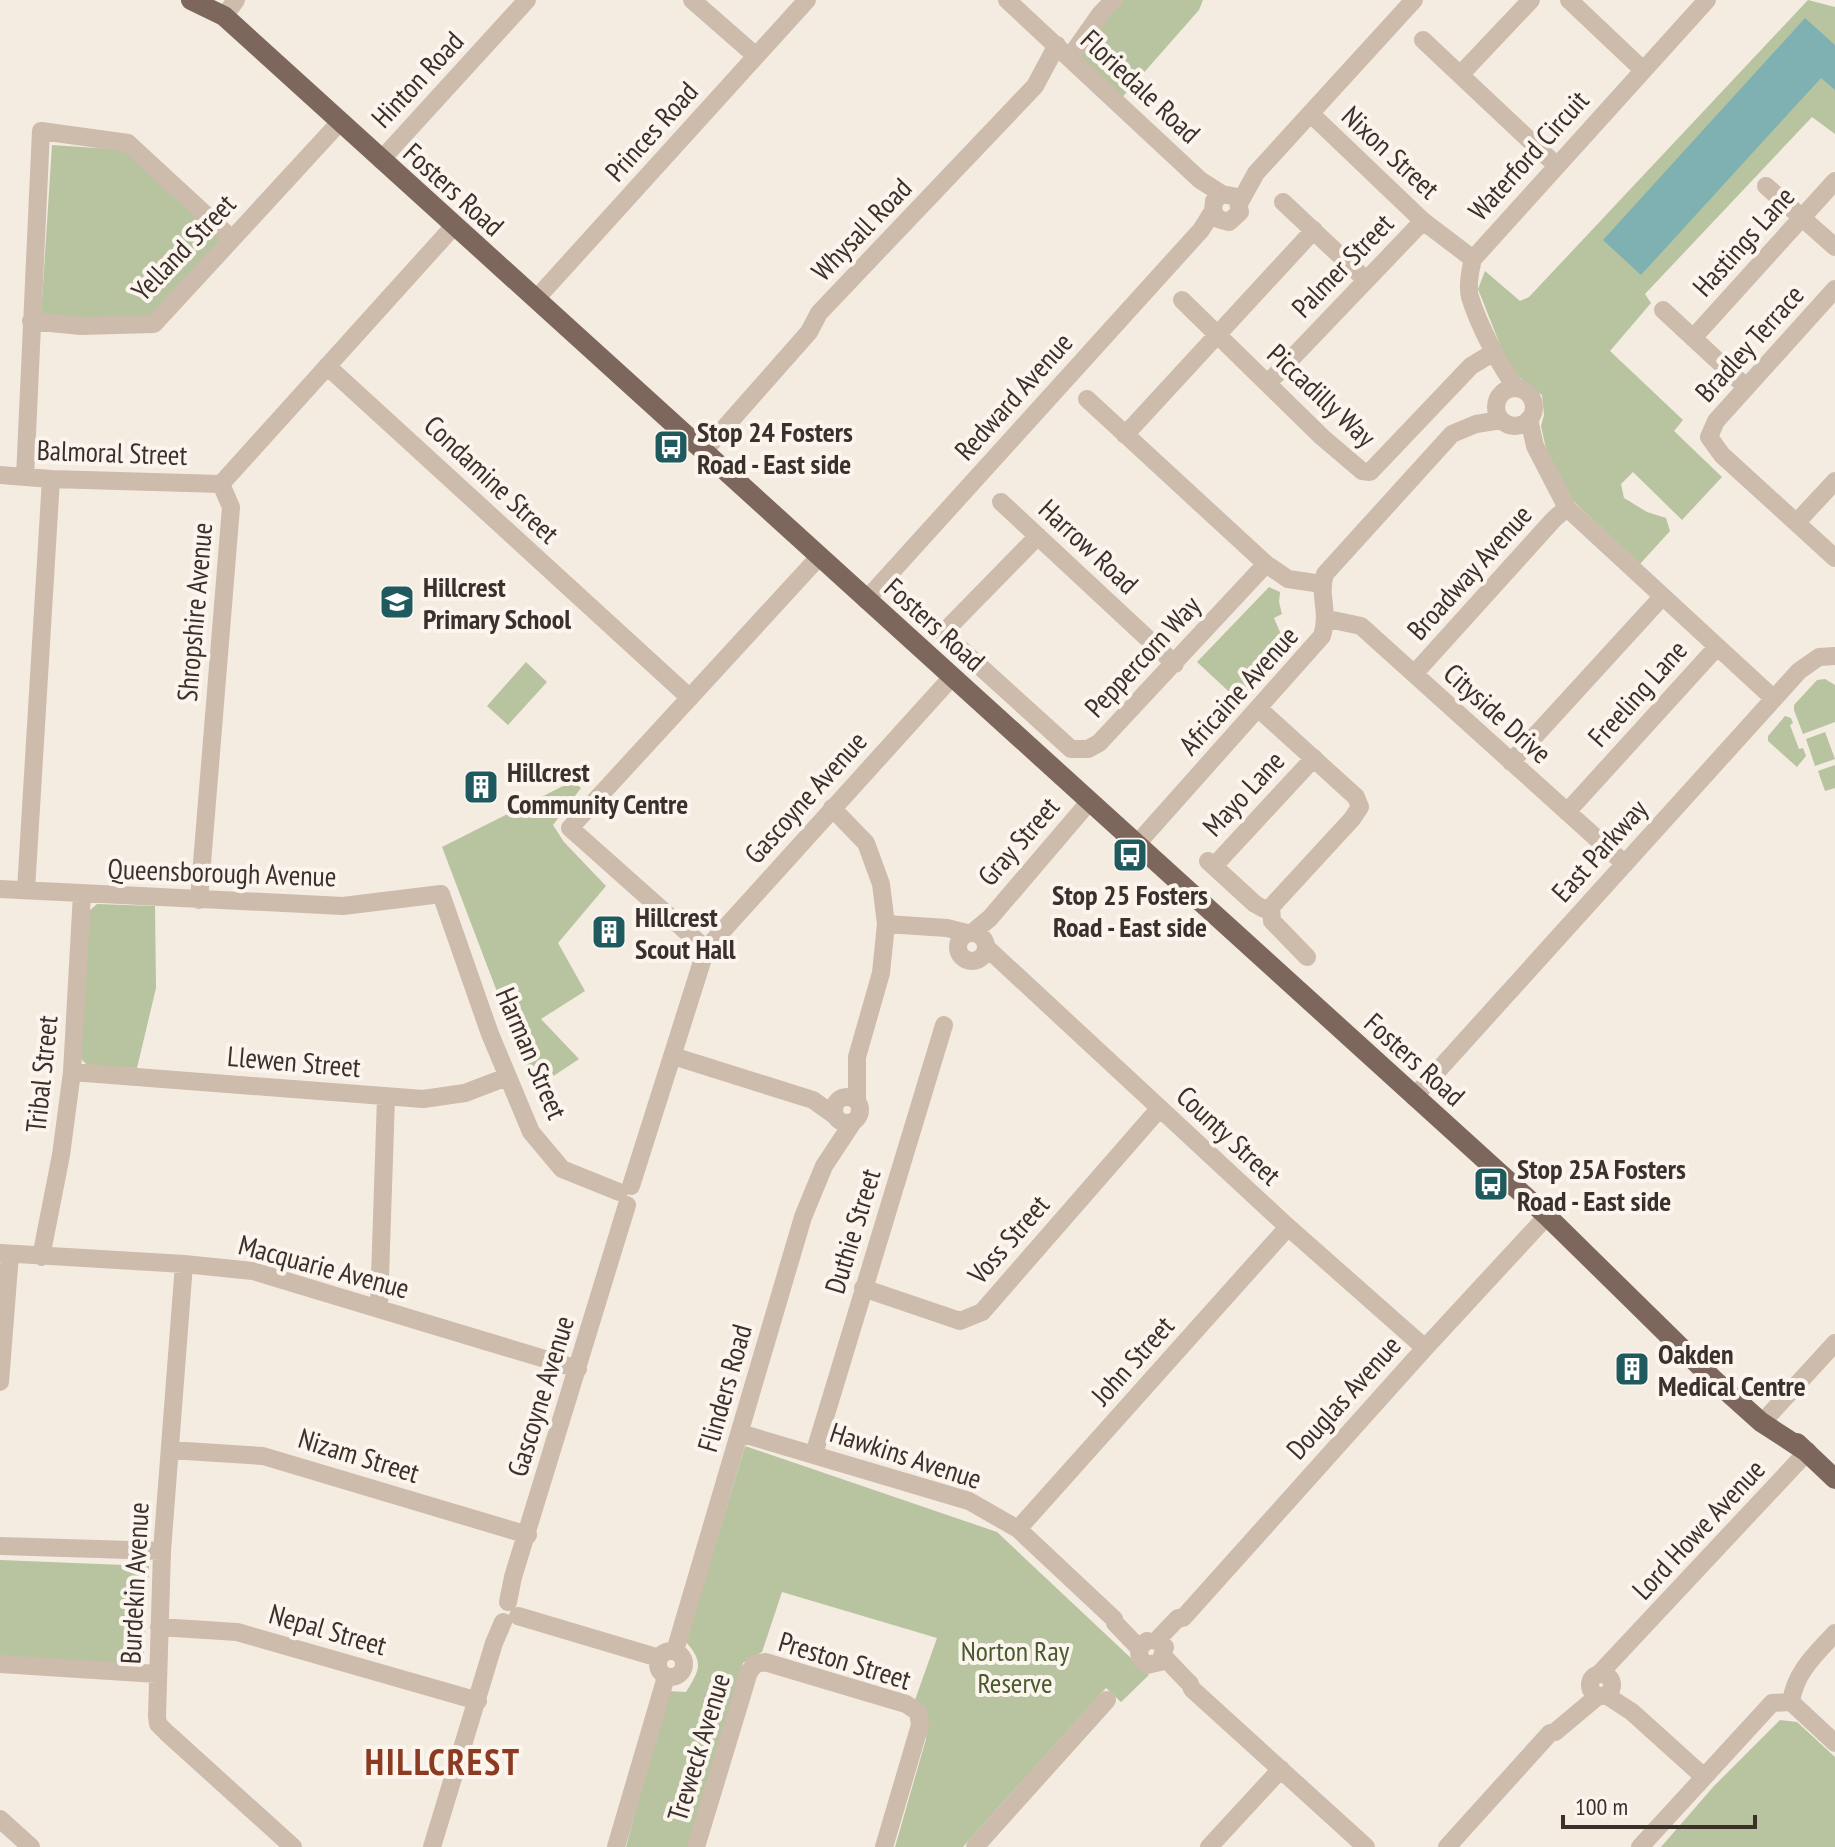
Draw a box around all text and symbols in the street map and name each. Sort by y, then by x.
street label: Floriedale Road [1073,21,1209,151]
street label: Hinton Road [363,23,471,135]
street label: Princes Road [596,73,706,189]
street label: Waterford Circuit [1460,82,1596,228]
street label: Nixon Street [1334,97,1448,207]
street label: Fosters Road [396,134,512,244]
street label: Whysall Road [803,170,919,288]
street label: Hastings Lane [1684,178,1802,304]
street label: Yelland Street [123,185,243,308]
street label: Palmer Street [1283,205,1401,325]
street label: Bradley Terrace [1687,277,1811,409]
street label: Redward Avenue [946,324,1080,468]
street label: Piccadilly Way [1260,335,1384,455]
street label: Condamine Street [417,407,568,551]
place label: Stop 24 Fosters Road - East side [697,413,853,482]
bus stop icon: Stop 24 Fosters Road - East side [652,428,690,466]
street label: Balmoral Street [36,431,188,473]
street label: Harrow Road [1031,490,1147,602]
street label: Broadway Avenue [1398,497,1540,647]
street label: Shropshire Avenue [168,521,220,703]
place label: Hillcrest Primary School [423,568,571,637]
street label: Fosters Road [877,569,993,679]
school or university icon: Hillcrest Primary School [378,583,416,621]
street label: Peppercorn Way [1076,587,1208,725]
street label: Africaine Avenue [1170,618,1306,762]
street label: Freeling Lane [1579,632,1695,754]
street label: Cityside Drive [1436,655,1560,771]
street label: Gascoyne Avenue [736,723,874,871]
street label: Mayo Lane [1194,742,1292,844]
place label: Hillcrest Community Centre [507,753,688,822]
building icon: Hillcrest Community Centre [462,768,500,806]
street label: Gray Street [969,789,1067,893]
street label: East Parkway [1543,790,1655,909]
bus stop icon: Stop 25 Fosters Road - East side [1111,836,1149,874]
street label: Queensborough Avenue [107,850,337,894]
place label: Stop 25 Fosters Road - East side [1052,876,1208,945]
place label: Hillcrest Scout Hall [635,898,736,967]
building icon: Hillcrest Scout Hall [590,913,628,951]
street label: Harman Street [488,982,576,1125]
street label: Fosters Road [1357,1004,1473,1114]
street label: Tribal Street [16,1013,66,1134]
street label: Llewen Street [226,1037,362,1085]
street label: County Street [1169,1077,1289,1193]
place label: Stop 25A Fosters Road - East side [1517,1150,1686,1219]
street label: Duthie Street [816,1164,889,1298]
bus stop icon: Stop 25A Fosters Road - East side [1472,1165,1510,1203]
street label: Voss Street [958,1186,1057,1292]
street label: Macquarie Avenue [235,1225,413,1307]
street label: John Street [1082,1308,1182,1413]
street label: Gascoyne Avenue [498,1311,582,1481]
street label: Flinders Road [688,1320,760,1456]
street label: Douglas Avenue [1278,1327,1408,1467]
place label: Oakden Medical Centre [1658,1335,1806,1404]
building icon: Oakden Medical Centre [1613,1350,1651,1388]
street label: Hawkins Avenue [825,1413,987,1497]
street label: Nizam Street [294,1419,424,1491]
street label: Lord Howe Avenue [1623,1451,1773,1607]
street label: Burdekin Avenue [111,1501,157,1665]
street label: Nepal Street [265,1595,391,1663]
street label: Preston Street [774,1622,916,1698]
park label: Norton Ray Reserve [961,1632,1070,1701]
street label: Treweck Avenue [658,1668,738,1826]
district label: HILLCREST [365,1738,521,1785]
scale bar [1563,1779,1755,1829]
text: 100 m [1575,1791,1628,1822]

